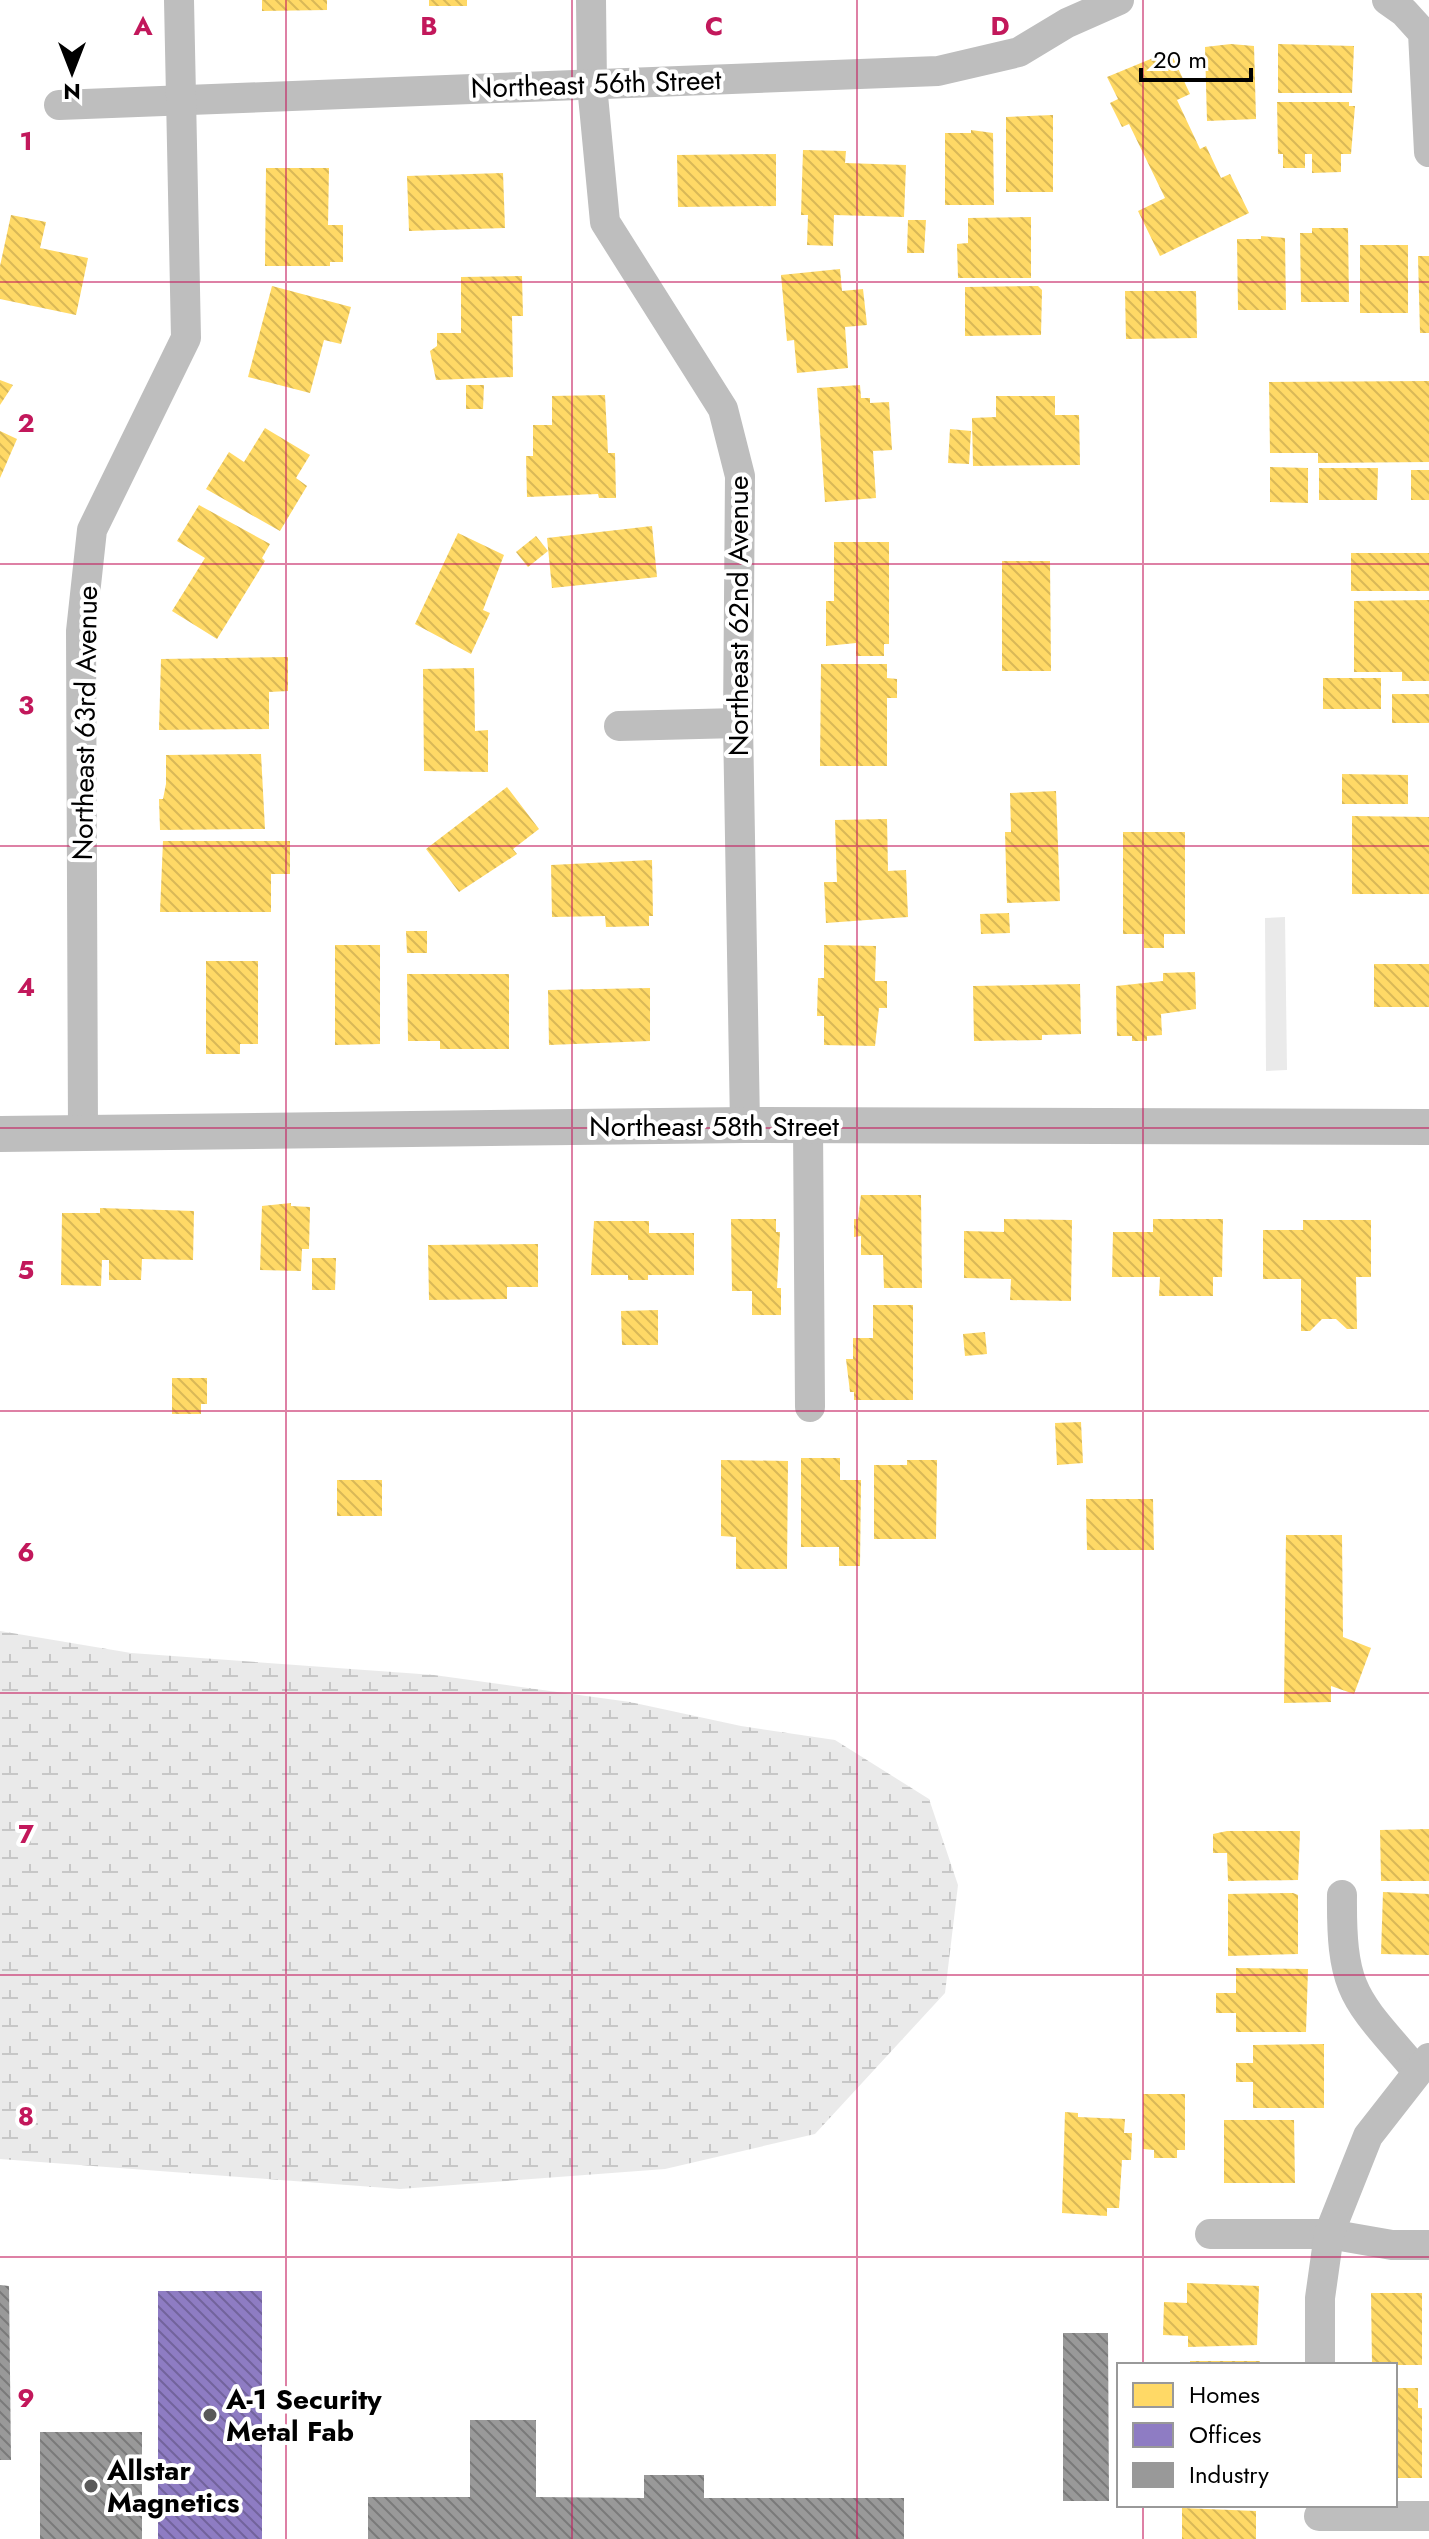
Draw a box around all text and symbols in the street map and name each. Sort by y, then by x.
text: A [132,7,153,45]
text: B [420,7,438,45]
text: C [705,7,723,45]
text: D [990,7,1010,45]
north arrow [32,32,112,112]
scale bar [1141,32,1251,82]
text: 20 m [1153,42,1207,77]
street label: Northeast 56th Street [470,59,722,109]
text: N [63,76,81,108]
text: 1 [19,122,33,160]
text: 2 [17,404,35,442]
street label: Northeast 62nd Avenue [718,476,759,756]
street label: Northeast 63rd Avenue [62,585,108,861]
text: 3 [18,686,34,724]
text: 4 [17,968,35,1006]
street label: Northeast 58th Street [589,1106,839,1147]
text: 5 [18,1251,34,1289]
text: 6 [17,1533,35,1571]
text: 7 [18,1815,34,1853]
text: 8 [18,2097,34,2135]
legend [1117,2363,1397,2507]
text: Homes [1189,2377,1260,2412]
text: 9 [17,2379,35,2417]
place label: A-1 Security Metal Fab [225,2379,382,2452]
marker: A-1 Security Metal Fab [201,2406,219,2424]
text: Offices [1189,2417,1261,2452]
place label: Allstar Magnetics [106,2450,240,2523]
text: Industry [1189,2457,1269,2492]
marker: Allstar Magnetics [82,2477,100,2495]

